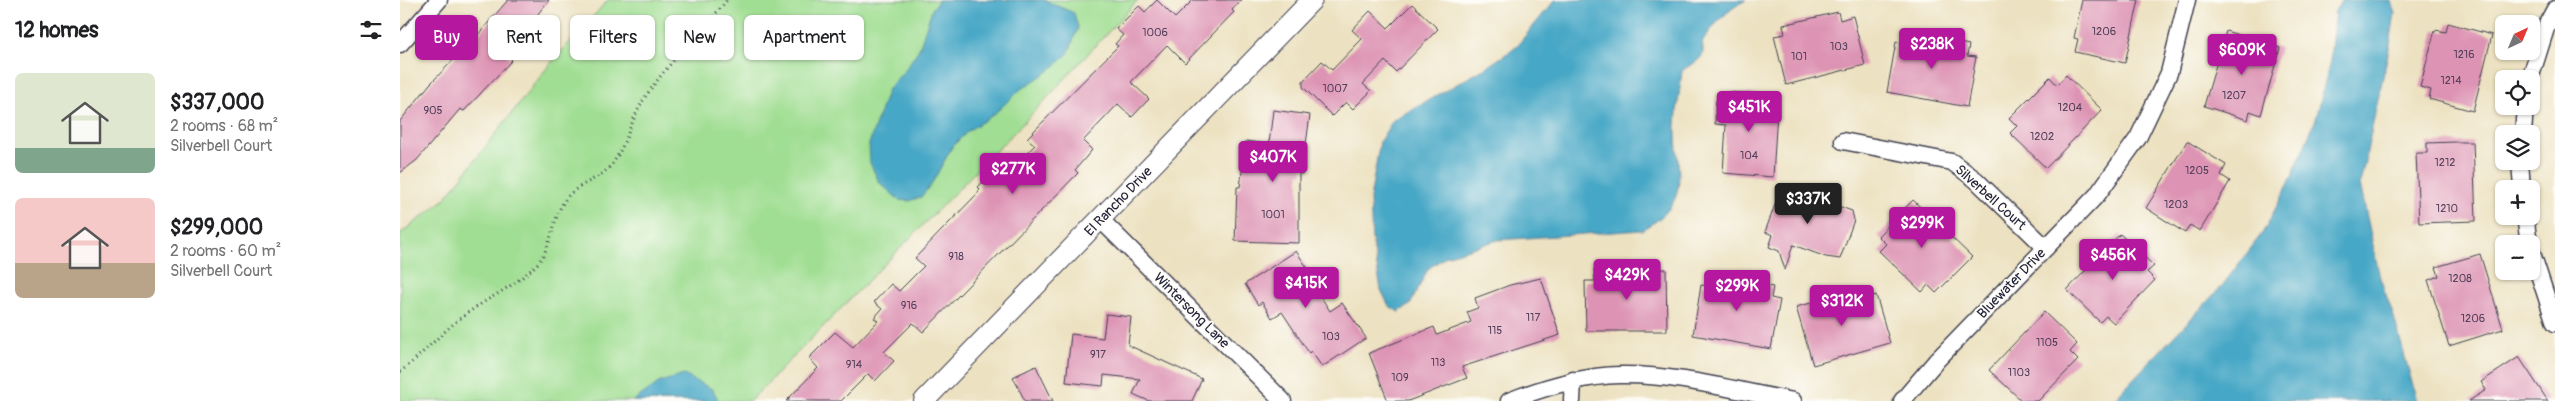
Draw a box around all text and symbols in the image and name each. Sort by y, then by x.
chip: Buy [415,15,478,60]
chip: Rent [488,15,560,60]
chip: Filters [570,15,655,60]
chip: New [665,15,734,60]
chip: Apartment [744,15,864,60]
north arrow [2495,15,2540,60]
map controls [2495,15,2540,280]
icon: filters [357,16,385,44]
text: 12 homes [15,17,98,44]
house number: 1206 [2092,25,2116,38]
house number: 1006 [1142,26,1168,39]
pin: $238K [1897,28,1967,70]
text: $238K [1910,34,1954,54]
pin: $609K [2207,34,2277,76]
house number: 103 [1830,40,1848,53]
text: $609K [2219,40,2265,60]
house number: 1216 [2453,48,2475,61]
house number: 101 [1791,50,1807,63]
button: locate [2495,70,2540,115]
house number: 1214 [2440,74,2462,87]
house number: 1007 [1322,82,1348,95]
text: $337,000 [170,89,264,116]
house number: 1207 [2222,89,2246,102]
pin: $451K [1714,90,1784,133]
icon: home [55,93,115,153]
text: $451K [1728,97,1770,117]
house number: 1204 [2058,101,2083,114]
house number: 905 [423,104,443,117]
text: 2 rooms · 68 m² [170,116,278,136]
button: layers [2495,125,2540,170]
house number: 1202 [2030,130,2054,143]
text: Silverbell Court [170,136,272,156]
pin: $407K [1238,140,1308,183]
text: $407K [1250,147,1297,167]
house number: 104 [1740,149,1759,162]
pin: $277K [978,152,1048,195]
house number: 1212 [2435,156,2455,169]
text: $277K [991,159,1035,179]
street label: Silverbell Court [1952,161,2030,234]
street label: El Rancho Drive [1081,163,1156,240]
house number: 1205 [2185,164,2209,177]
button: + [2495,180,2540,225]
pin: $337K [1773,182,1843,225]
text: $337K [1786,189,1830,209]
house number: 1203 [2164,198,2188,211]
house number: 1210 [2436,202,2458,215]
pin: $299K [1887,206,1957,249]
house number: 1001 [1261,208,1285,221]
text: $299K [1900,213,1944,233]
text: $299,000 [170,214,263,241]
icon: home [55,218,115,278]
button: − [2495,235,2540,280]
pin: $456K [2078,238,2148,281]
text: 2 rooms · 60 m² [170,241,281,261]
street label: Bluewater Drive [1974,245,2049,322]
text: $456K [2090,245,2136,265]
house number: 918 [948,250,964,263]
pin: $429K [1592,258,1662,301]
text: Silverbell Court [170,261,272,281]
text: $429K [1605,265,1649,285]
pin: $415K [1271,266,1341,309]
street label: Wintersong Lane [1150,269,1233,352]
pin: $299K [1702,270,1772,312]
house number: 1208 [2448,272,2472,285]
text: $415K [1285,273,1327,293]
text: $299K [1715,276,1759,296]
pin: $312K [1807,284,1877,327]
text: $312K [1821,291,1863,311]
house number: 916 [901,299,917,312]
house number: 117 [1526,311,1540,324]
house number: 1206 [2461,312,2485,325]
house number: 115 [1488,324,1502,337]
house number: 103 [1322,330,1340,343]
house number: 1105 [2036,336,2058,349]
house number: 917 [1090,348,1106,361]
house number: 113 [1431,356,1445,369]
house number: 914 [846,358,863,371]
house number: 1103 [2008,366,2030,379]
house number: 109 [1391,371,1409,384]

